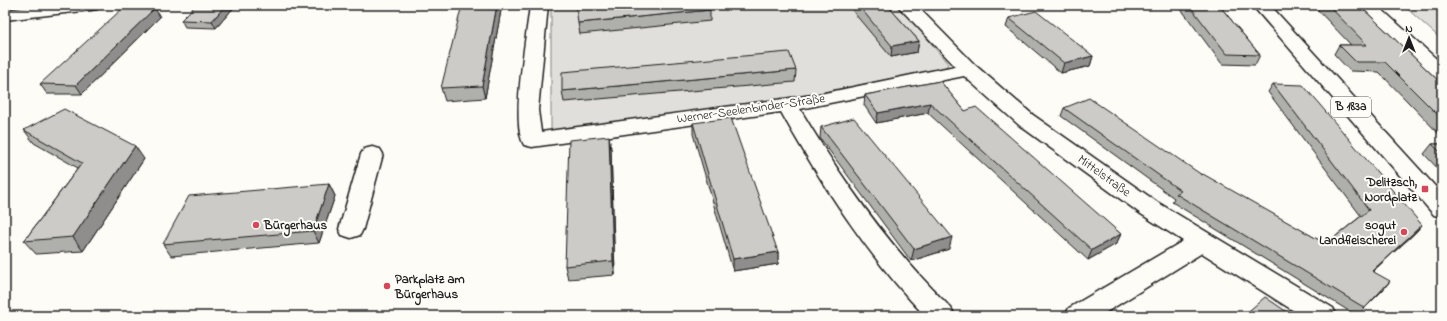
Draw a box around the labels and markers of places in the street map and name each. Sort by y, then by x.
place label: Delitzsch, Nordplatz [1364,173,1418,207]
marker: Delitzsch, Nordplatz [1420,184,1430,194]
place label: Bürgerhaus [263,216,327,237]
place label: sogut Landfleischerei [1319,216,1397,250]
marker: Bürgerhaus [251,220,261,230]
marker: sogut Landfleischerei [1399,227,1409,237]
place label: Parkplatz am Bürgerhaus [394,270,465,306]
marker: Parkplatz am Bürgerhaus [382,281,392,291]

